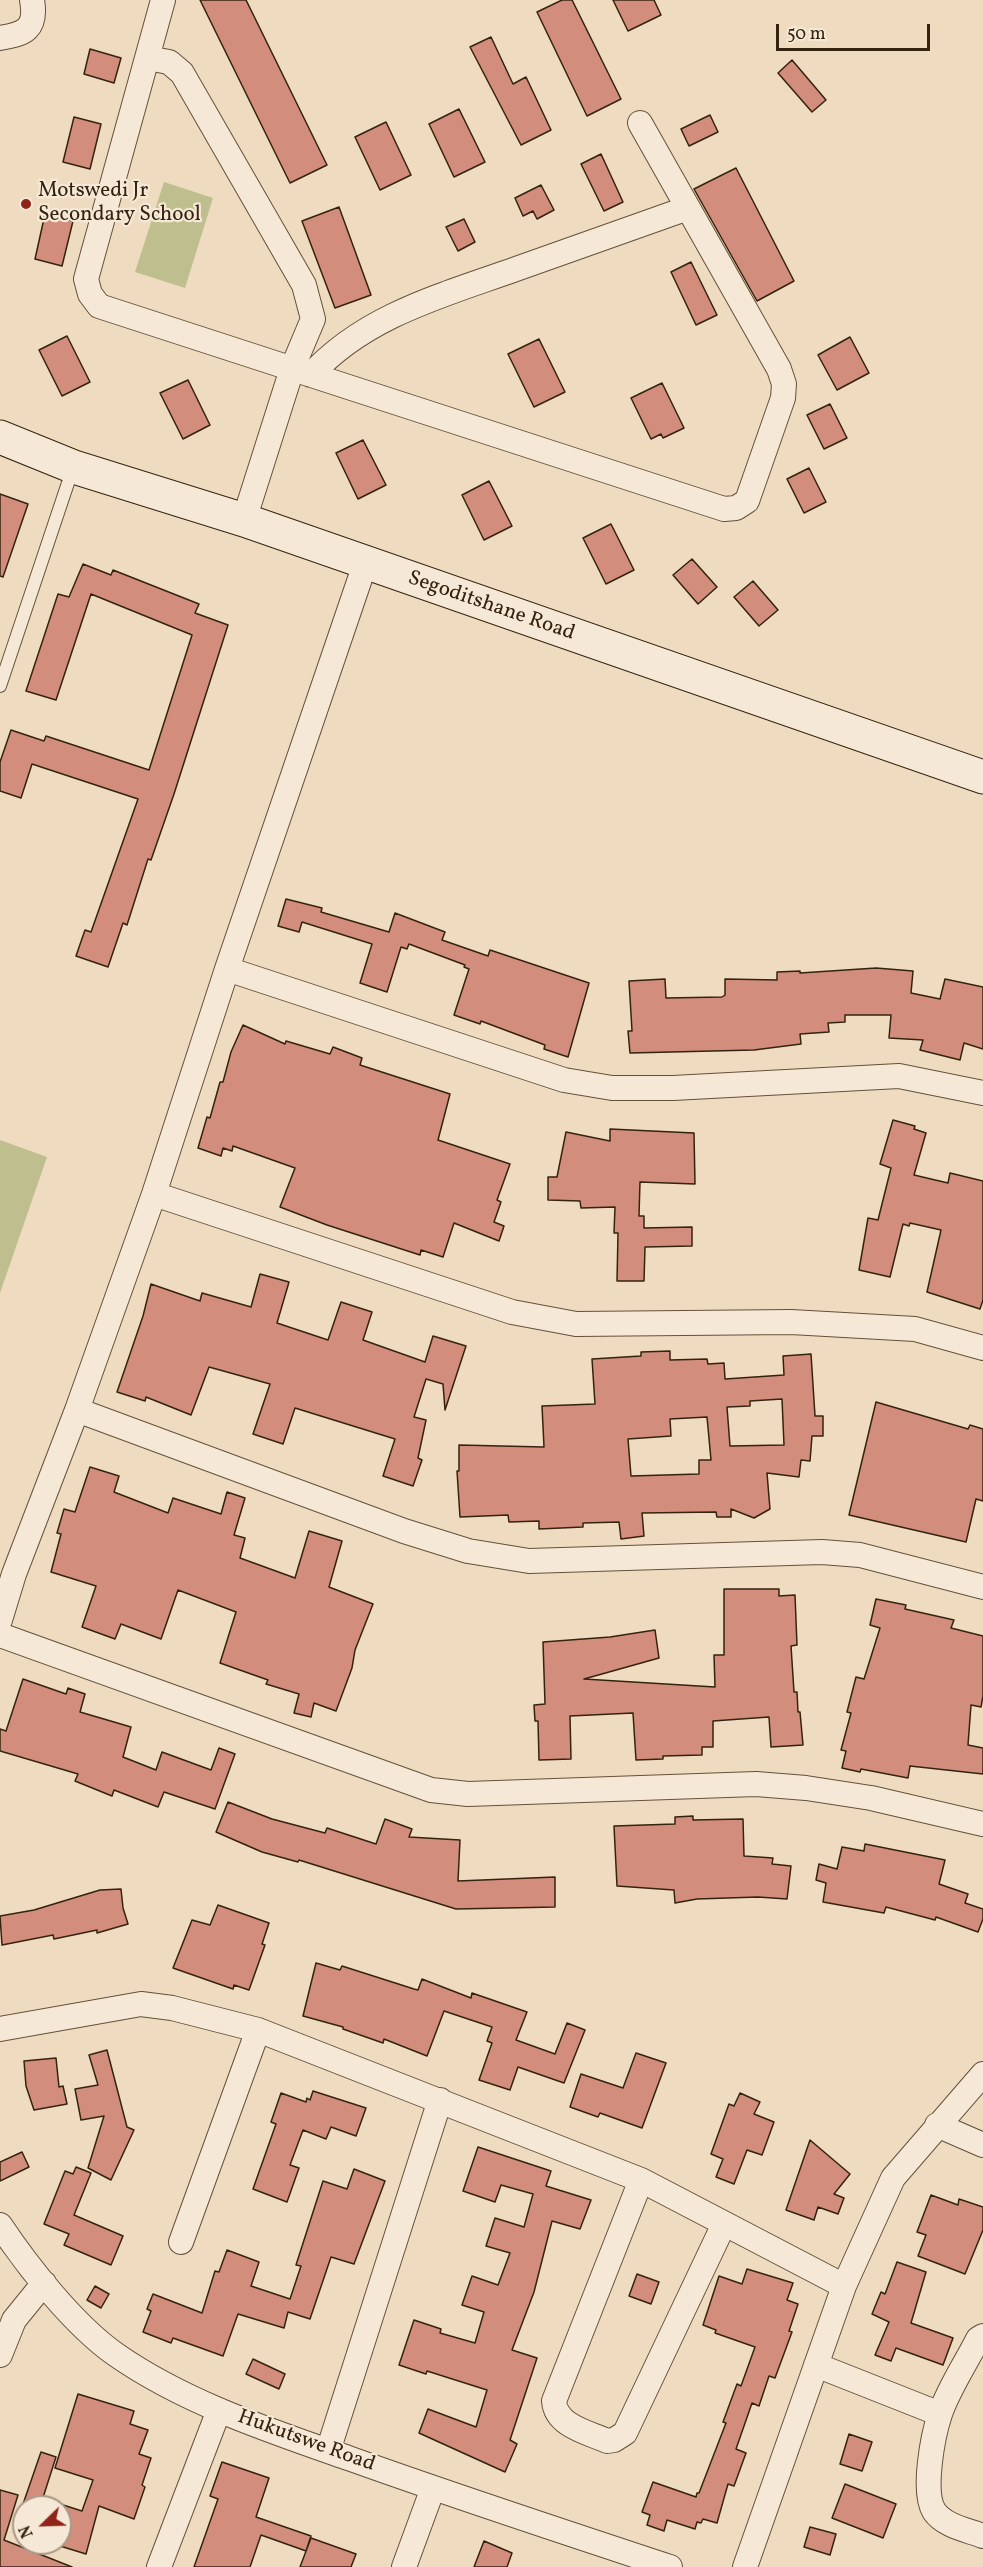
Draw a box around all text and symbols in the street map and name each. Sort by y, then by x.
scale bar [779,12,934,50]
text: 50 m [787,22,826,47]
place label: Motswedi Jr Secondary School [38,179,201,229]
marker: Motswedi Jr Secondary School [19,197,33,211]
street label: Segoditshane Road [404,567,578,647]
street label: Hukutswe Road [234,2405,378,2479]
north arrow [12,2495,72,2555]
text: N [15,2522,40,2541]

